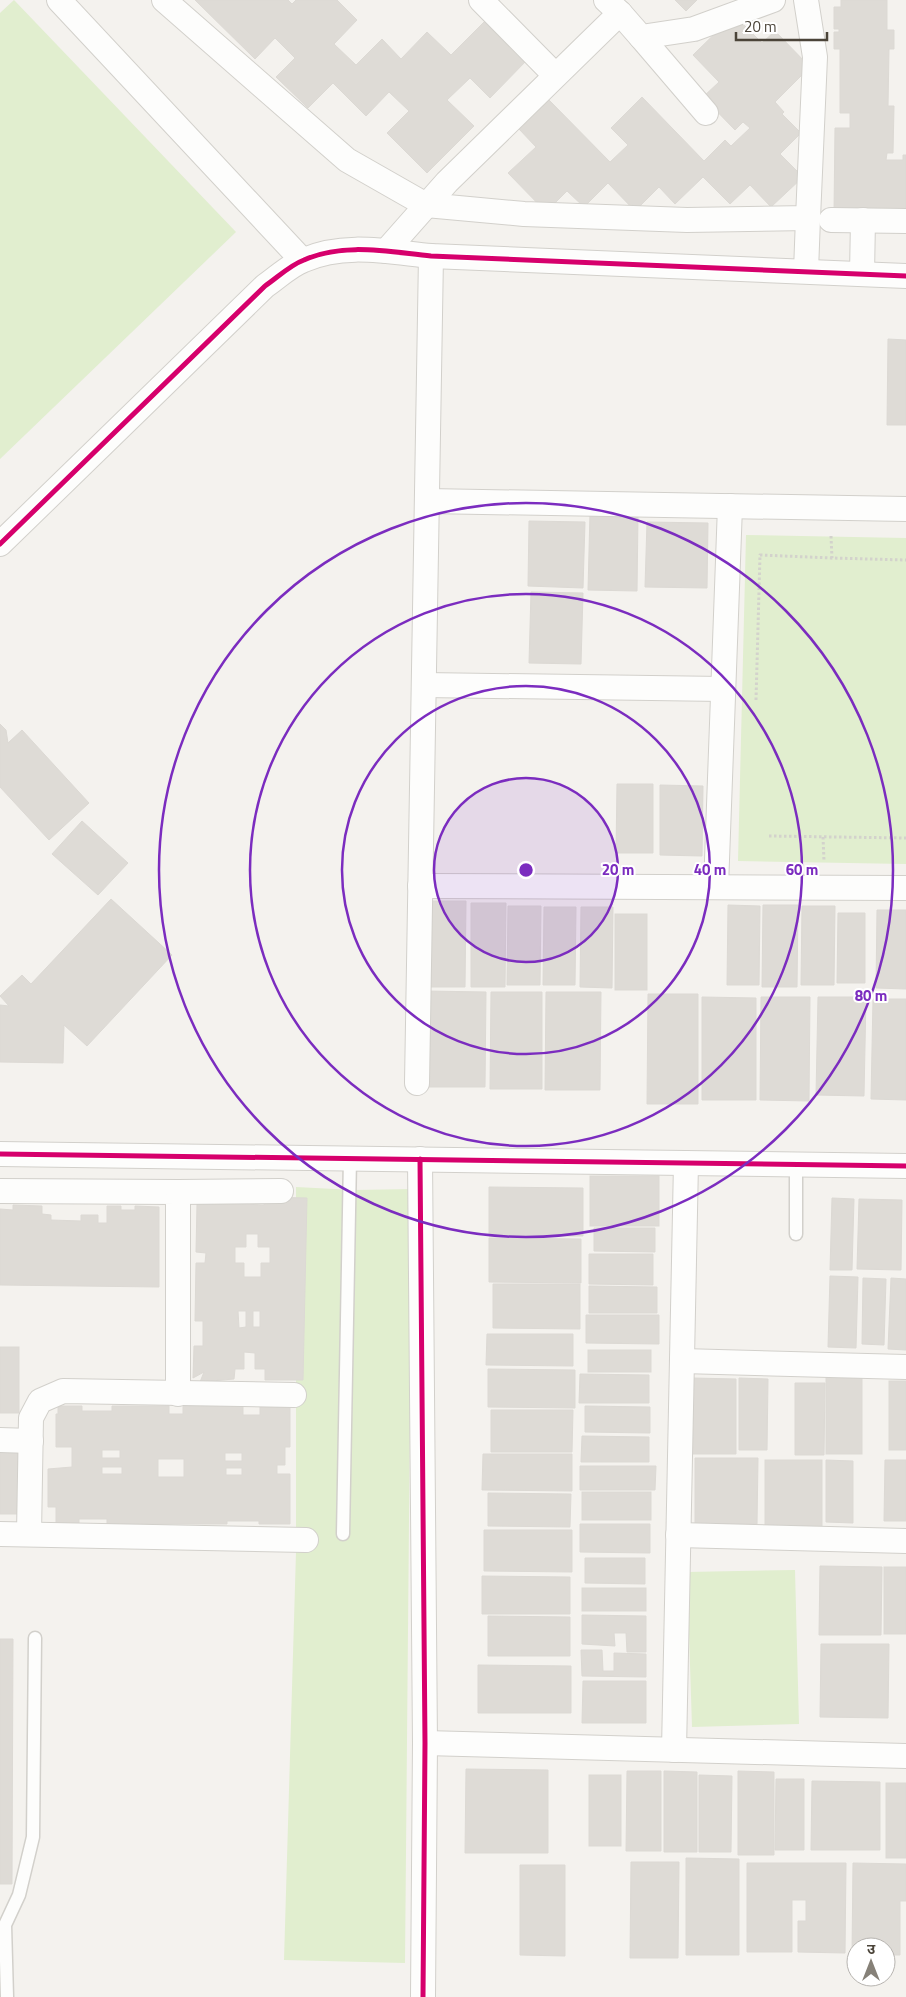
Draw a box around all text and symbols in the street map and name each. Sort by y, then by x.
scale bar [736,10,827,42]
text: 20 m [744,15,777,38]
text: 20 m [602,858,634,881]
text: 40 m [694,858,726,881]
text: 60 m [786,858,818,881]
centre of rings [517,861,535,879]
text: 80 m [855,984,887,1007]
north arrow [846,1937,896,1987]
text: उ [867,1938,876,1959]

